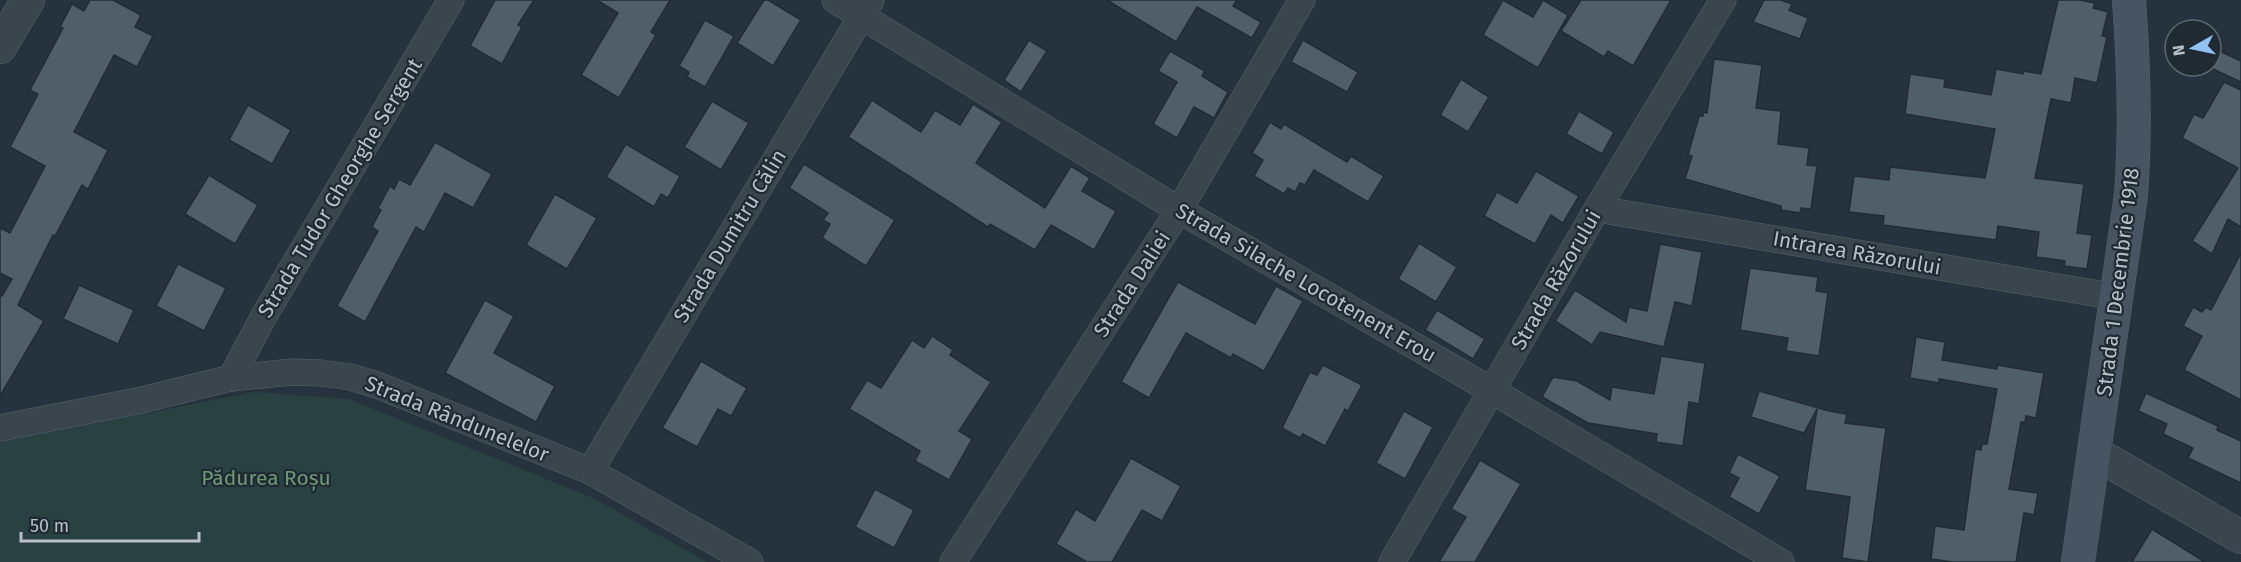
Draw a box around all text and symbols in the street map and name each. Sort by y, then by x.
north arrow [2163,18,2223,78]
text: N [2168,44,2189,57]
street label: Strada Tudor Gheorghe Sergent [252,53,428,322]
street label: Strada Dumitru Călin [668,145,792,327]
street label: Strada 1 Decembrie 1918 [2091,166,2145,398]
street label: Strada Silache Locotenent Erou [1171,198,1441,368]
street label: Strada Răzorului [1505,205,1607,355]
street label: Intrarea Răzorului [1771,225,1943,281]
street label: Strada Daliei [1088,226,1176,342]
street label: Strada Rândunelelor [361,370,553,468]
park label: Pădurea Roșu [201,465,331,491]
scale bar [21,505,200,543]
text: 50 m [30,515,69,537]

